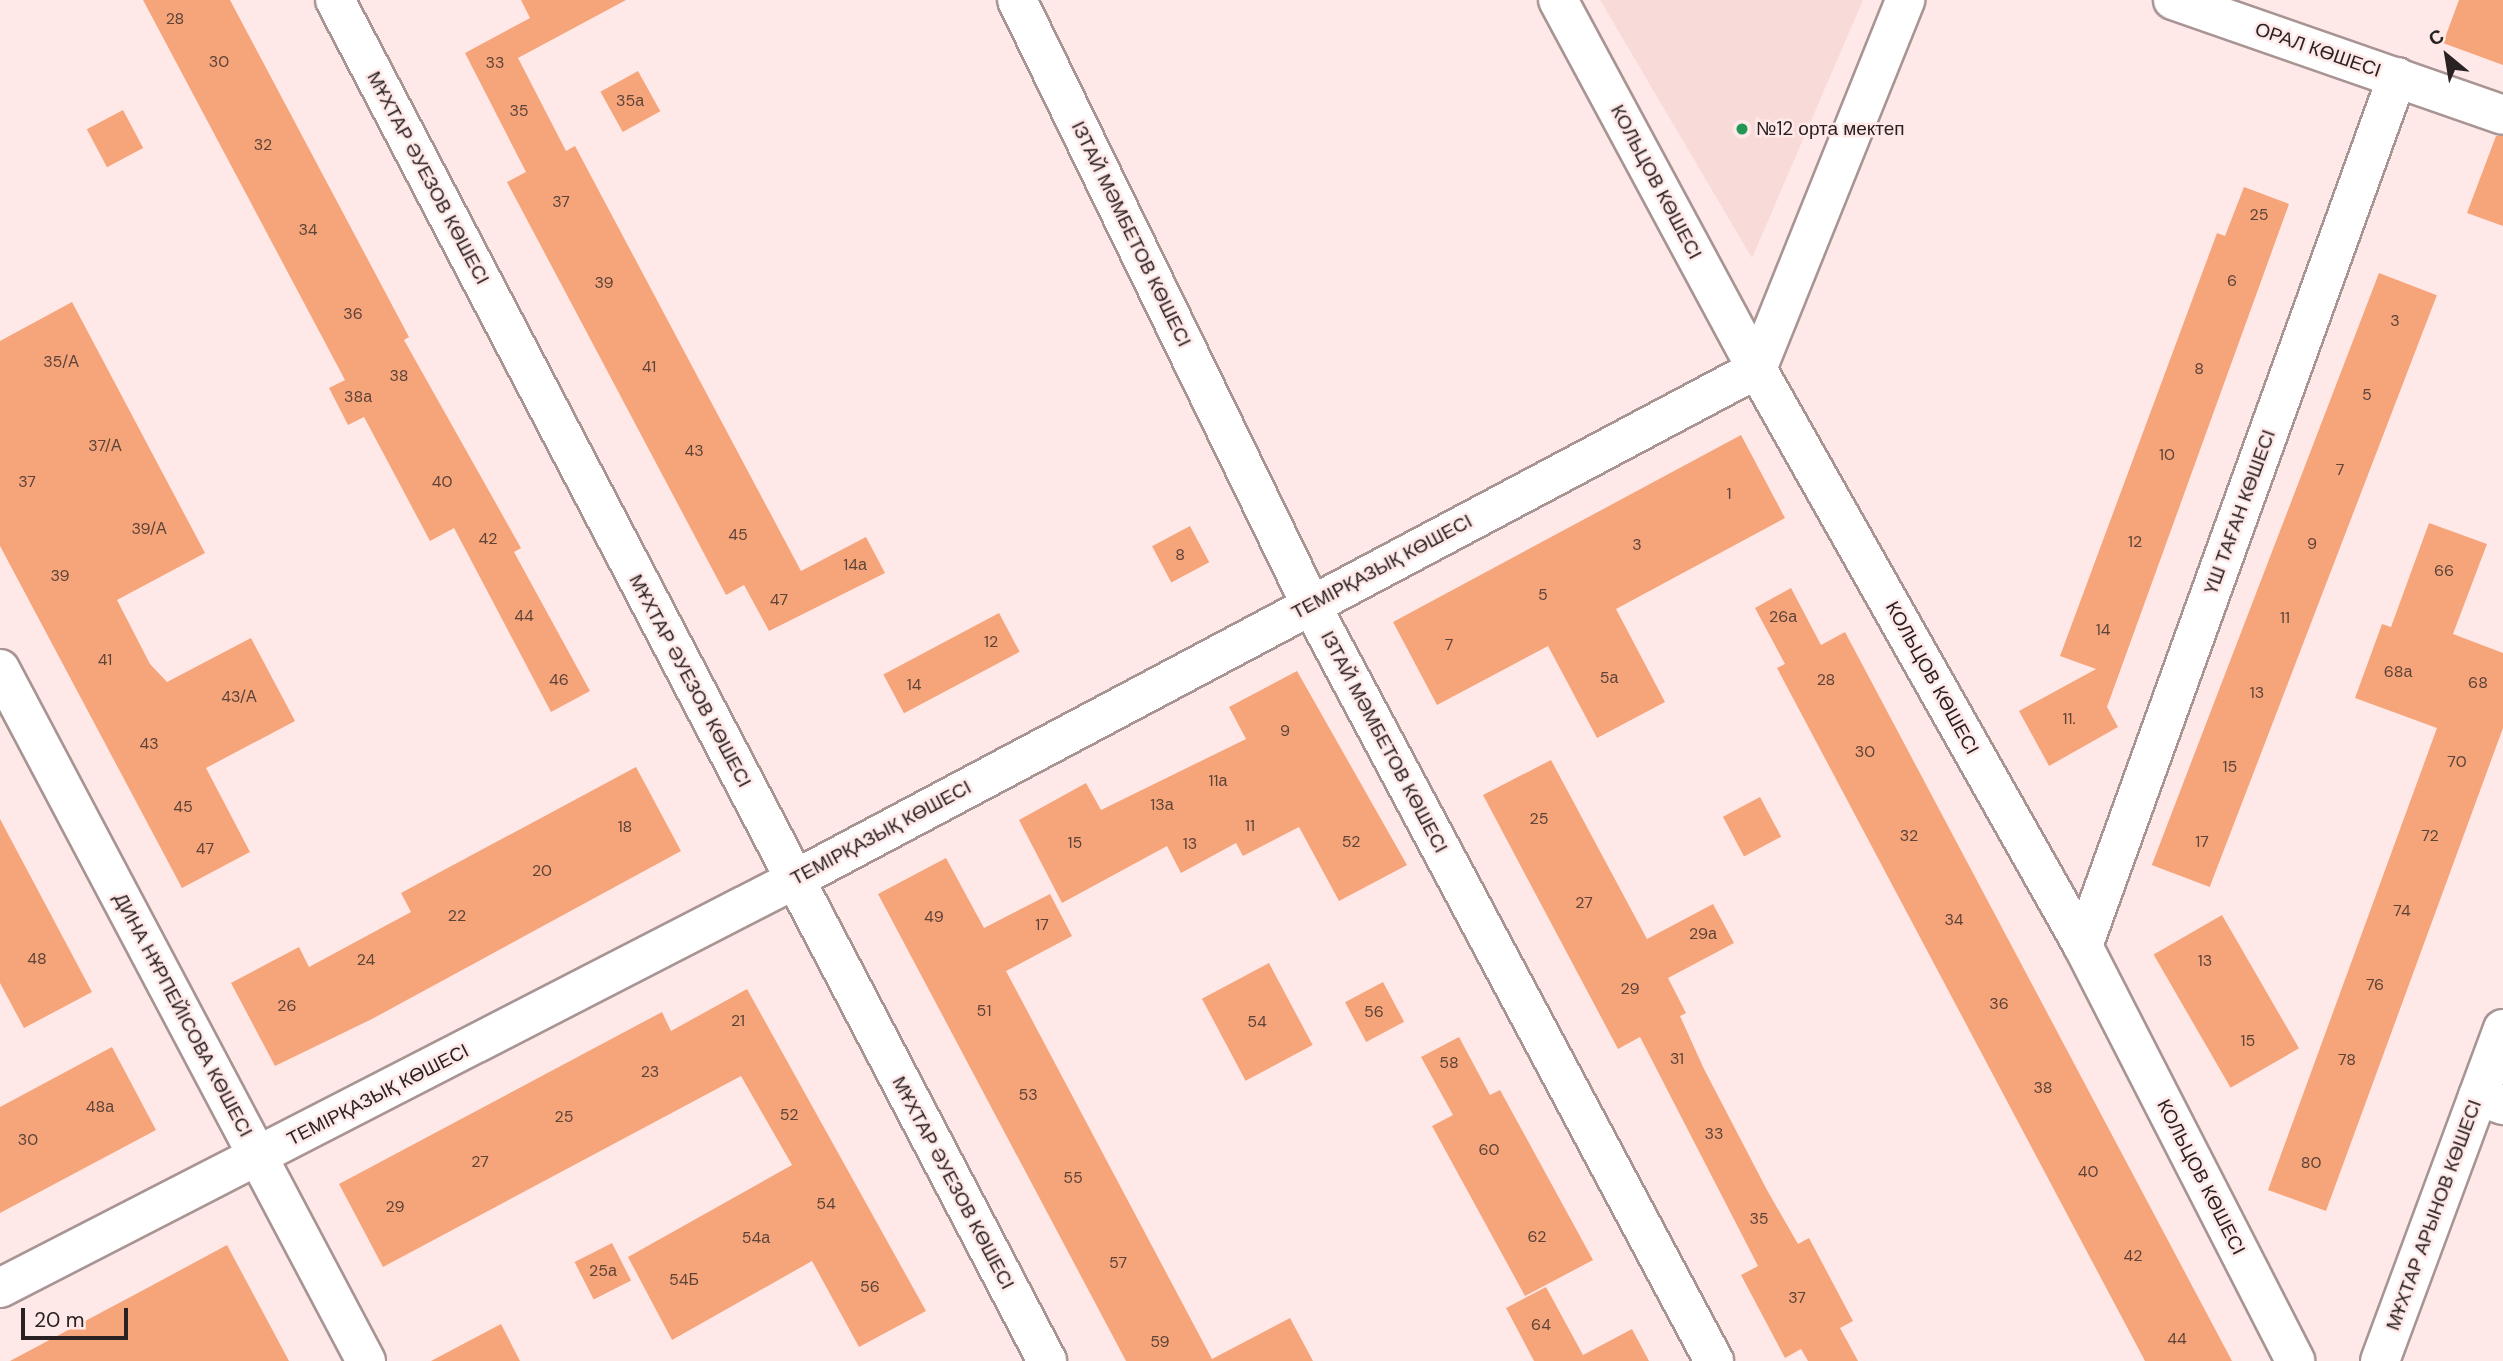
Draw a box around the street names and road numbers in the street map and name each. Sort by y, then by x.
street label: ОРАЛ КӨШЕСІ [2252,18,2384,82]
street label: МҰХТАР ӘУЕЗОВ КӨШЕСІ [362,68,494,288]
street label: КОЛЬЦОВ КӨШЕСІ [1606,101,1706,263]
street label: ІЗТАЙ МӘМБЕТОВ КӨШЕСІ [1066,118,1196,350]
street label: ҮШ ТАҒАН КӨШЕСІ [2200,427,2280,597]
street label: ТЕМІРҚАЗЫҚ КӨШЕСІ [1288,510,1476,624]
street label: МҰХТАР ӘУЕЗОВ КӨШЕСІ [624,571,756,791]
street label: КОЛЬЦОВ КӨШЕСІ [1880,598,1984,758]
street label: ІЗТАЙ МӘМБЕТОВ КӨШЕСІ [1316,627,1452,857]
street label: ТЕМІРҚАЗЫҚ КӨШЕСІ [787,776,975,890]
street label: ДИНА НҰРПЕЙІСОВА КӨШЕСІ [109,889,257,1141]
street label: ТЕМІРҚАЗЫҚ КӨШЕСІ [283,1039,473,1151]
street label: МҰХТАР ӘУЕЗОВ КӨШЕСІ [887,1073,1019,1293]
street label: КОЛЬЦОВ КӨШЕСІ [2152,1095,2250,1259]
street label: МҰХТАР АРЫНОВ КӨШЕСІ [2382,1097,2486,1333]

